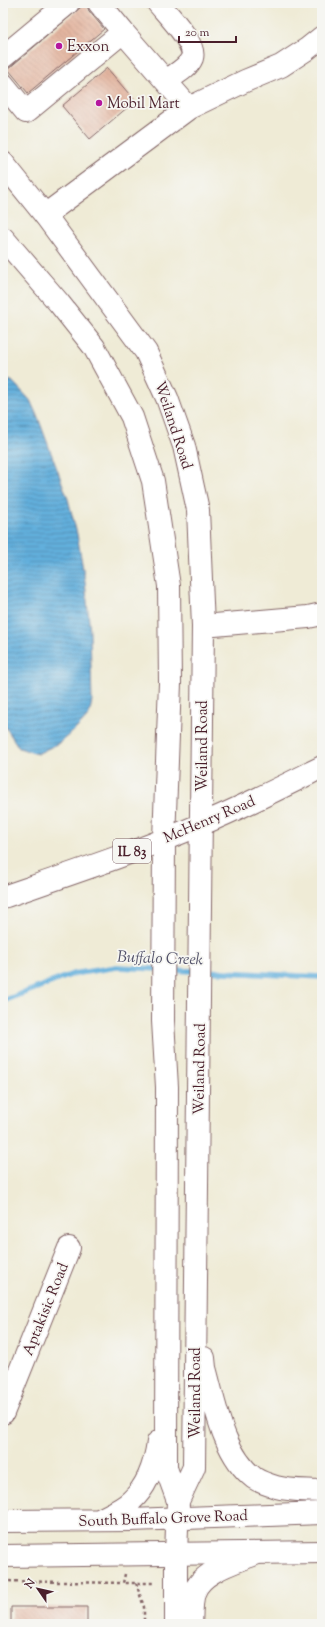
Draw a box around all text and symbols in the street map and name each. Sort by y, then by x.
scale bar [179,18,236,44]
text: 20 m [185,24,210,42]
place label: Exxon [67,37,110,58]
marker: Exxon [54,41,64,51]
place label: Mobil Mart [107,94,180,115]
marker: Mobil Mart [94,98,104,108]
street label: Weiland Road [148,379,197,473]
street label: Weiland Road [193,700,214,792]
street label: McHenry Road [160,791,259,849]
road number: IL 83 [113,839,151,863]
water label: Buffalo Creek [117,947,203,972]
street label: Weiland Road [189,1023,212,1115]
street label: Aptakisic Road [18,1259,75,1359]
street label: Weiland Road [186,1347,207,1439]
street label: South Buffalo Grove Road [78,1506,249,1533]
north arrow [18,1569,58,1609]
text: N [21,1576,40,1593]

